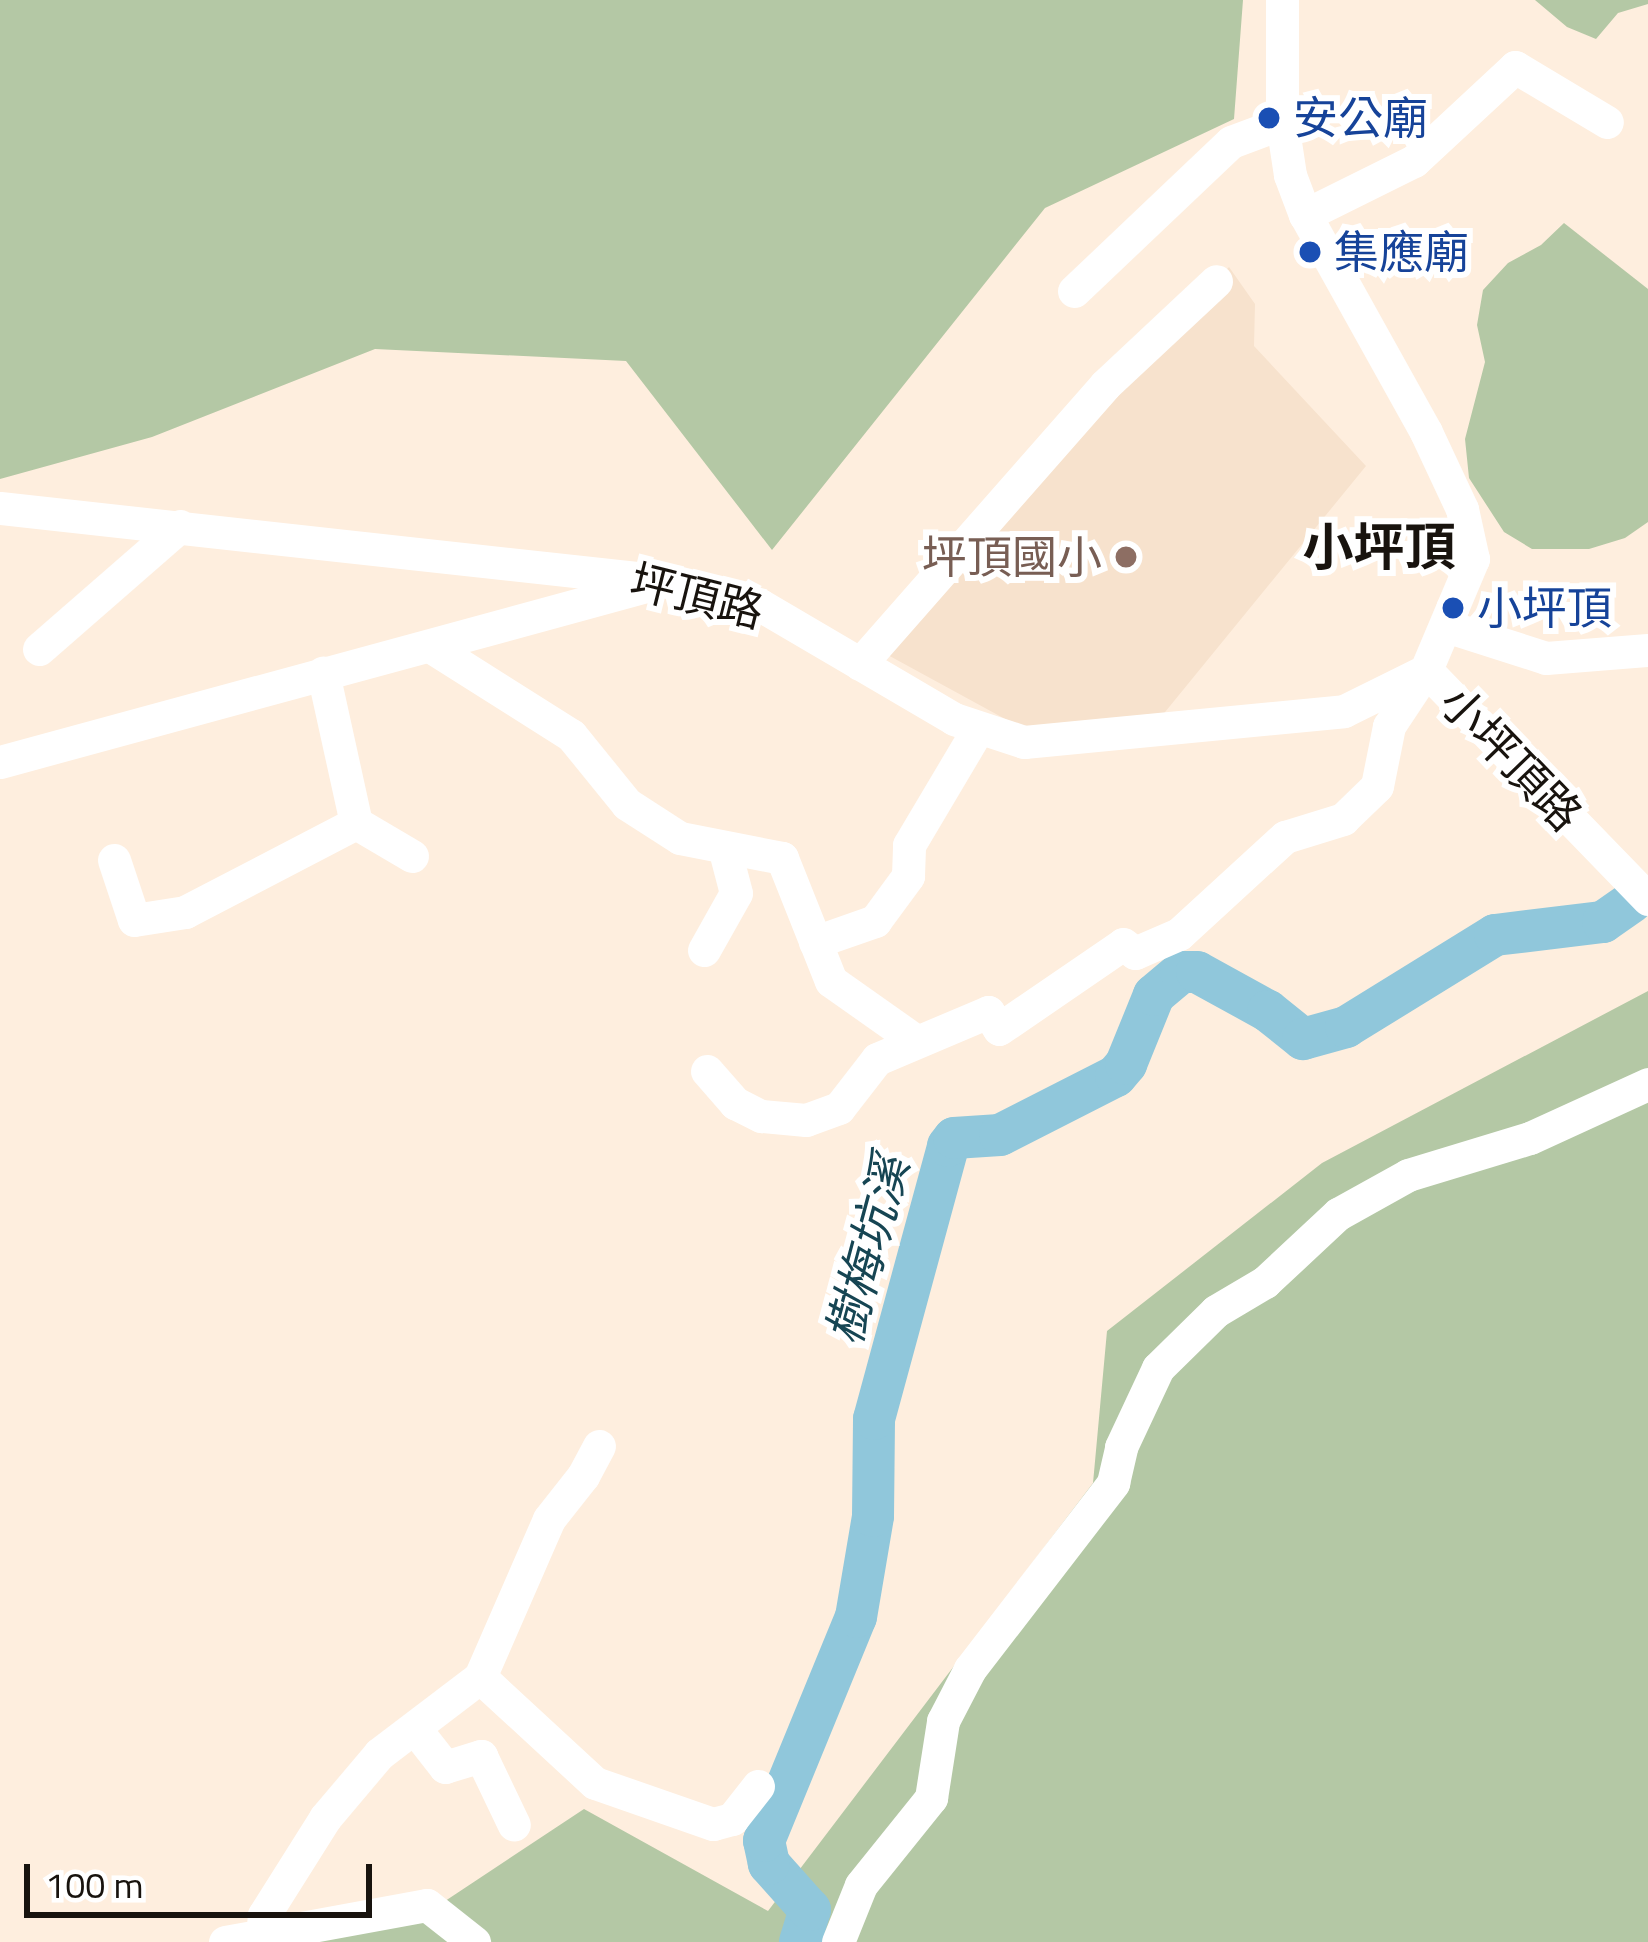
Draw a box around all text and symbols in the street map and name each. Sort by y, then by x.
place label: 安公廟 [1293,91,1428,145]
marker: 安公廟 [1256,105,1282,131]
place label: 集應廟 [1334,225,1469,279]
marker: 集應廟 [1297,239,1323,265]
district label: 小坪頂 [1303,515,1455,577]
place label: 坪頂國小 [922,530,1102,584]
marker: 坪頂國小 [1113,544,1139,570]
street label: 坪頂路 [625,553,769,639]
place label: 小坪頂 [1477,581,1612,635]
marker: 小坪頂 [1440,595,1466,621]
street label: 小坪頂路 [1429,675,1593,841]
water label: 樹梅坑溪 [814,1150,920,1350]
scale bar [30,1840,378,1914]
text: 100 m [45,1857,144,1912]

